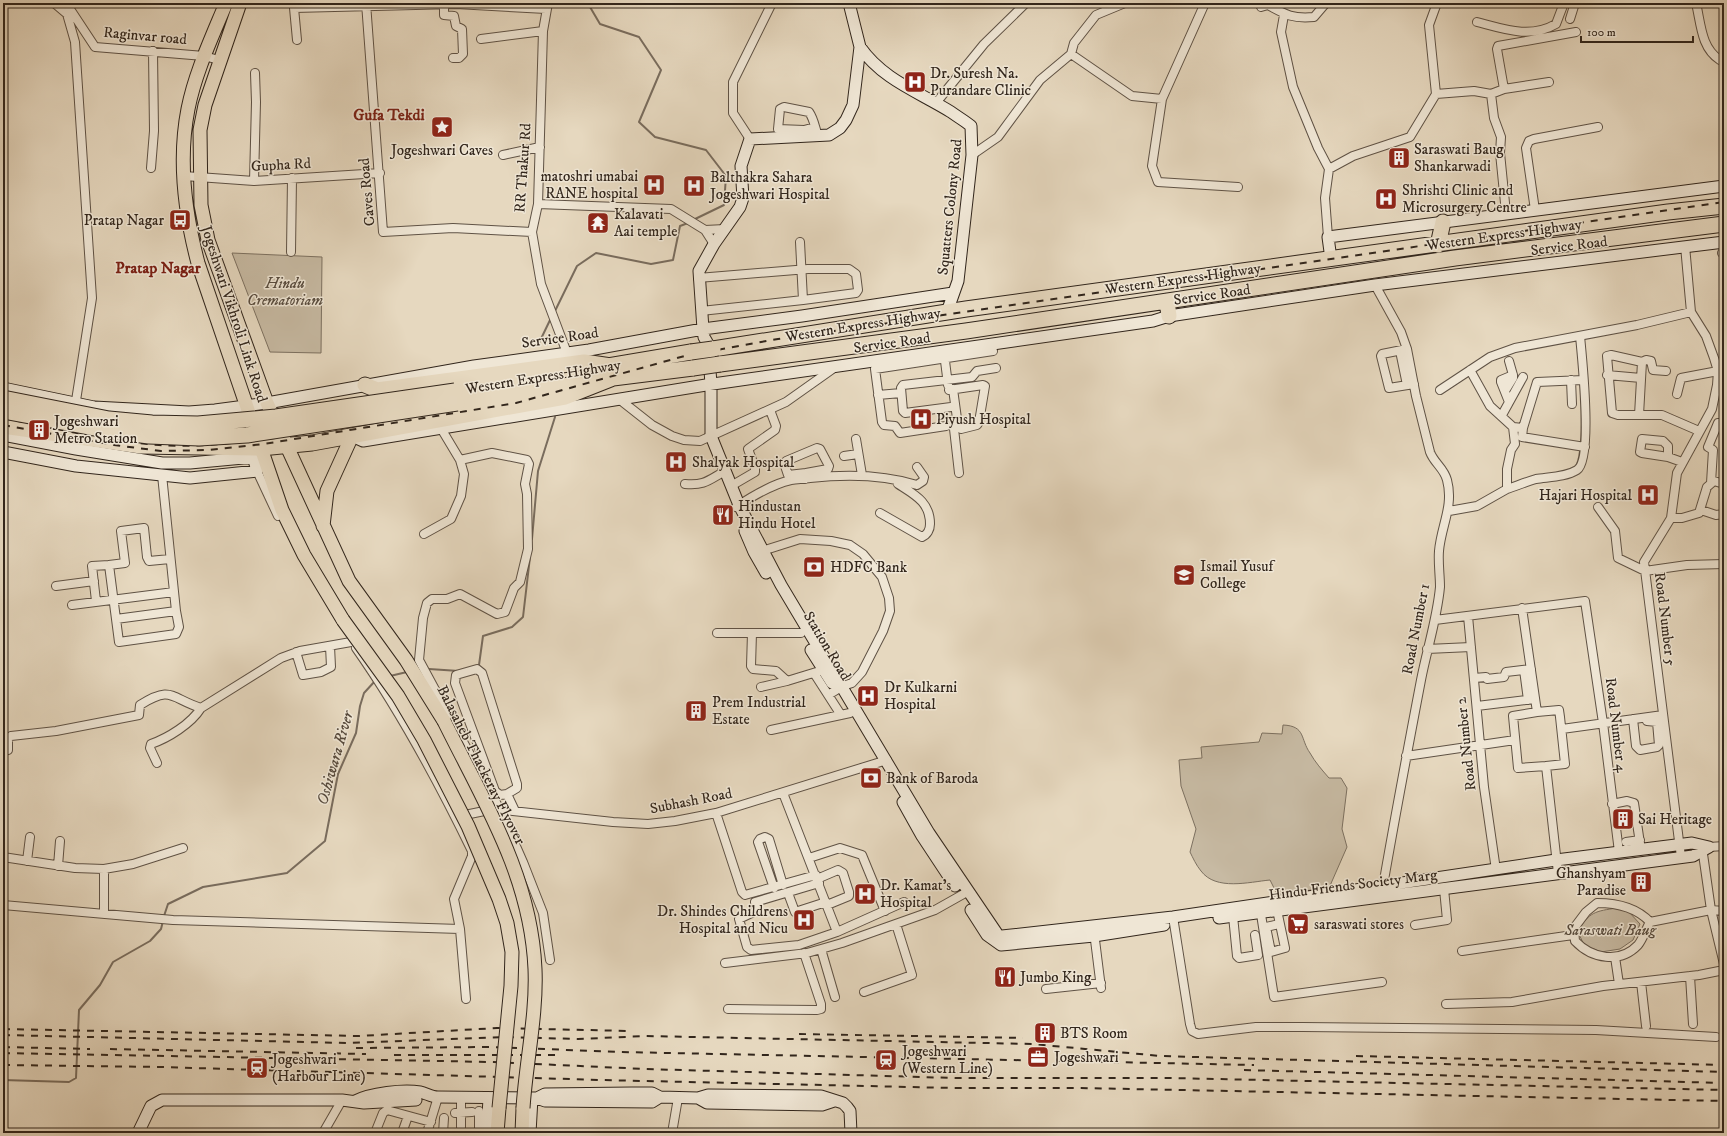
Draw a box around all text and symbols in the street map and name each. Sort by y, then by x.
scale bar [1581,18,1693,44]
street label: Raginvar road [102,23,188,49]
text: 100 m [1587,25,1616,40]
place label: Dr. Suresh Na. Purandare Clinic [930,64,1032,100]
hospital icon: Dr. Suresh Na. Purandare Clinic [902,69,928,95]
district label: Gufa Tekdi [353,105,425,125]
place icon: Jogeshwari Caves [429,114,455,140]
street label: RR Thakur Rd [510,122,536,213]
street label: Squatters Colony Road [933,138,967,276]
place label: Saraswati Baug Shankarwadi [1414,140,1504,176]
place label: Jogeshwari Caves [389,141,493,160]
building icon: Saraswati Baug Shankarwadi [1386,145,1412,171]
street label: Gupha Rd [250,154,312,176]
street label: Caves Road [355,157,379,227]
place label: matoshri umabai RANE hospital [541,167,638,203]
place label: Balthakra Sahara Jogeshwari Hospital [708,168,830,204]
hospital icon: matoshri umabai RANE hospital [641,172,667,198]
hospital icon: Balthakra Sahara Jogeshwari Hospital [681,173,707,199]
place label: Shrishti Clinic and Microsurgery Centre [1402,181,1527,217]
hospital icon: Shrishti Clinic and Microsurgery Centre [1373,186,1399,212]
place label: Kalavati Aai temple [614,205,677,241]
bus stop icon: Pratap Nagar [167,207,193,233]
temple icon: Kalavati Aai temple [585,210,611,236]
place label: Pratap Nagar [84,211,164,230]
street label: Western Express Highway [1424,215,1584,255]
street label: Jogeshwari Vikhroli Link Road [196,221,272,405]
street label: Service Road [1529,232,1609,260]
district label: Pratap Nagar [115,258,202,278]
street label: Western Express Highway [1103,259,1263,299]
park label: Hindu Crematoriam [247,274,323,310]
street label: Service Road [1172,280,1252,310]
street label: Western Express Highway [783,303,943,347]
street label: Service Road [520,323,600,353]
street label: Service Road [852,328,932,358]
street label: Western Express Highway [463,355,623,399]
hospital icon: Piyush Hospital [908,406,934,432]
place label: Piyush Hospital [936,410,1031,429]
place label: Jogeshwari Metro Station [52,412,138,448]
building icon: Jogeshwari Metro Station [26,417,52,443]
hospital icon: Shalyak Hospital [663,449,689,475]
place label: Shalyak Hospital [692,453,795,472]
hospital icon: Hajari Hospital [1635,482,1661,508]
place label: Hajari Hospital [1539,486,1632,505]
place label: Hindustan Hindu Hotel [738,497,816,533]
restaurant icon: Hindustan Hindu Hotel [710,502,736,528]
bank icon: HDFC Bank [801,554,827,580]
place label: Ismail Yusuf College [1200,557,1275,593]
place label: HDFC Bank [830,558,908,577]
school or university icon: Ismail Yusuf College [1171,562,1197,588]
street label: Road Number 5 [1650,571,1680,667]
street label: Road Number 1 [1398,582,1434,676]
street label: Station Road [799,608,855,684]
street label: Road Number 4 [1601,676,1631,774]
place label: Dr Kulkarni Hospital [884,678,957,714]
street label: Balasaheb Thackeray Flyover [432,682,530,848]
hospital icon: Dr Kulkarni Hospital [855,683,881,709]
place label: Prem Industrial Estate [712,693,806,729]
street label: Road Number 2 [1452,696,1480,792]
building icon: Prem Industrial Estate [683,698,709,724]
water label: Oshiwara River [312,708,358,807]
bank icon: Bank of Baroda [858,765,884,791]
place label: Bank of Baroda [886,769,979,788]
street label: Subhash Road [648,784,734,818]
building icon: Sai Heritage [1610,806,1636,832]
place label: Sai Heritage [1638,810,1712,829]
place label: Ghanshyam Paradise [1556,864,1626,900]
street label: Hindu Friends Society Marg [1268,865,1439,905]
building icon: Ghanshyam Paradise [1628,869,1654,895]
place label: Dr. Kamat's Hospital [880,876,951,912]
hospital icon: Dr. Kamat's Hospital [852,881,878,907]
place label: Dr. Shindes Childrens Hospital and Nicu [657,902,788,938]
hospital icon: Dr. Shindes Childrens Hospital and Nicu [791,907,817,933]
supermarket icon: saraswati stores [1285,911,1311,937]
place label: saraswati stores [1314,915,1404,934]
park label: Saraswati Baug [1563,921,1657,940]
restaurant icon: Jumbo King [992,964,1018,990]
place label: Jumbo King [1018,968,1092,987]
building icon: BTS Room [1032,1020,1058,1046]
place label: BTS Room [1060,1024,1128,1043]
place label: Jogeshwari (Western Line) [900,1042,993,1078]
office icon: Jogeshwari [1025,1044,1051,1070]
station icon: Jogeshwari (Western Line) [873,1047,899,1073]
place label: Jogeshwari [1052,1048,1119,1067]
place label: Jogeshwari (Harbour Line) [270,1050,366,1086]
station icon: Jogeshwari (Harbour Line) [244,1055,270,1081]

